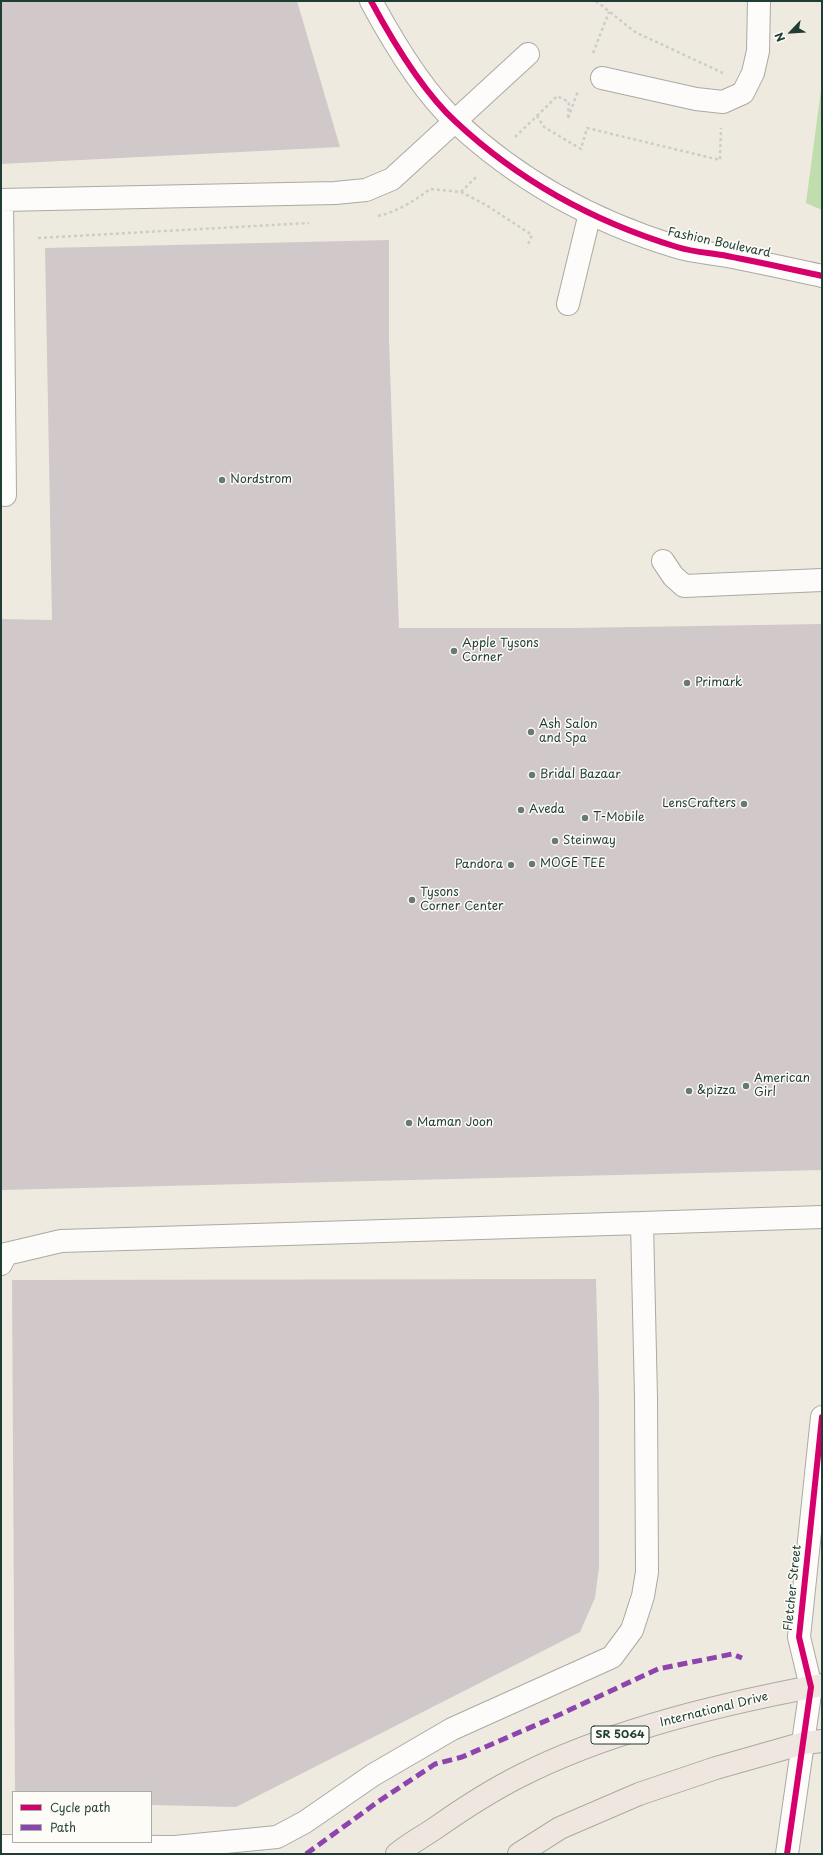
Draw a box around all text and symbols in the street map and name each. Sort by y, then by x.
north arrow [771,12,811,52]
text: N [770,30,789,45]
street label: Fashion Boulevard [666,225,772,261]
place label: Nordstrom [230,473,292,487]
marker: Nordstrom [217,475,227,485]
place label: Apple Tysons Corner [462,637,539,665]
marker: Apple Tysons Corner [449,646,459,656]
place label: Primark [695,676,742,690]
marker: Primark [682,678,692,688]
place label: Ash Salon and Spa [539,718,597,746]
marker: Ash Salon and Spa [526,727,536,737]
place label: Bridal Bazaar [540,768,621,782]
marker: Bridal Bazaar [527,770,537,780]
place label: LensCrafters [662,797,736,811]
marker: LensCrafters [739,799,749,809]
place label: Aveda [529,803,565,817]
marker: Aveda [516,805,526,815]
place label: T-Mobile [593,811,645,825]
marker: T-Mobile [580,813,590,823]
place label: Steinway [563,834,616,848]
marker: Steinway [550,836,560,846]
place label: MOGE TEE [540,857,606,871]
place label: Pandora [455,858,503,872]
marker: MOGE TEE [527,859,537,869]
marker: Pandora [506,860,516,870]
place label: Tysons Corner Center [420,886,504,914]
marker: Tysons Corner Center [407,895,417,905]
place label: American Girl [754,1072,810,1100]
marker: American Girl [741,1081,751,1091]
place label: &pizza [697,1084,736,1098]
marker: &pizza [684,1086,694,1096]
place label: Maman Joon [417,1116,493,1130]
marker: Maman Joon [404,1118,414,1128]
street label: Fletcher Street [781,1544,805,1632]
street label: International Drive [658,1690,770,1730]
road number: SR 5064 [591,1726,649,1744]
legend [12,1791,152,1843]
text: Cycle path [50,1798,111,1816]
text: Path [50,1818,76,1836]

